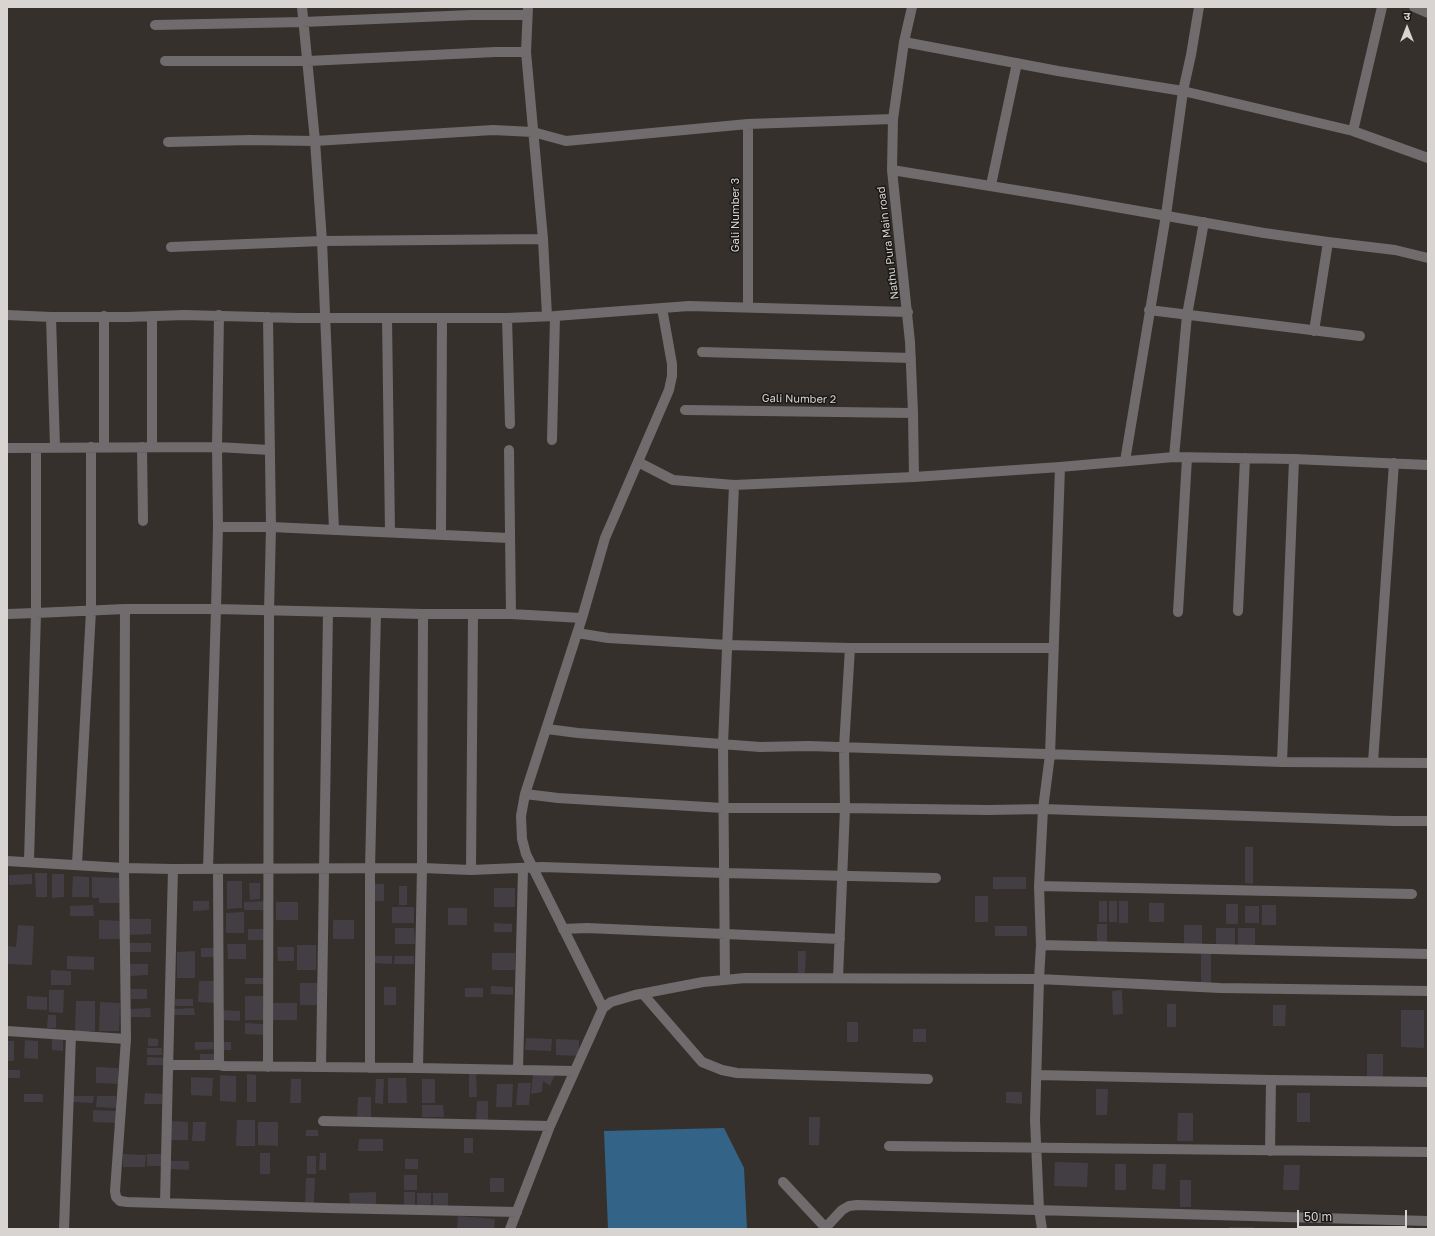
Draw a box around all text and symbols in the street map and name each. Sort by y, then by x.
north arrow [1387,8,1427,48]
text: उ [1404,9,1410,22]
street label: Gali Number 3 [729,178,743,252]
street label: Nathu Pura Main road [875,186,901,300]
street label: Gali Number 2 [762,392,836,406]
scale bar [1299,1202,1409,1228]
text: 50 m [1304,1209,1332,1224]

